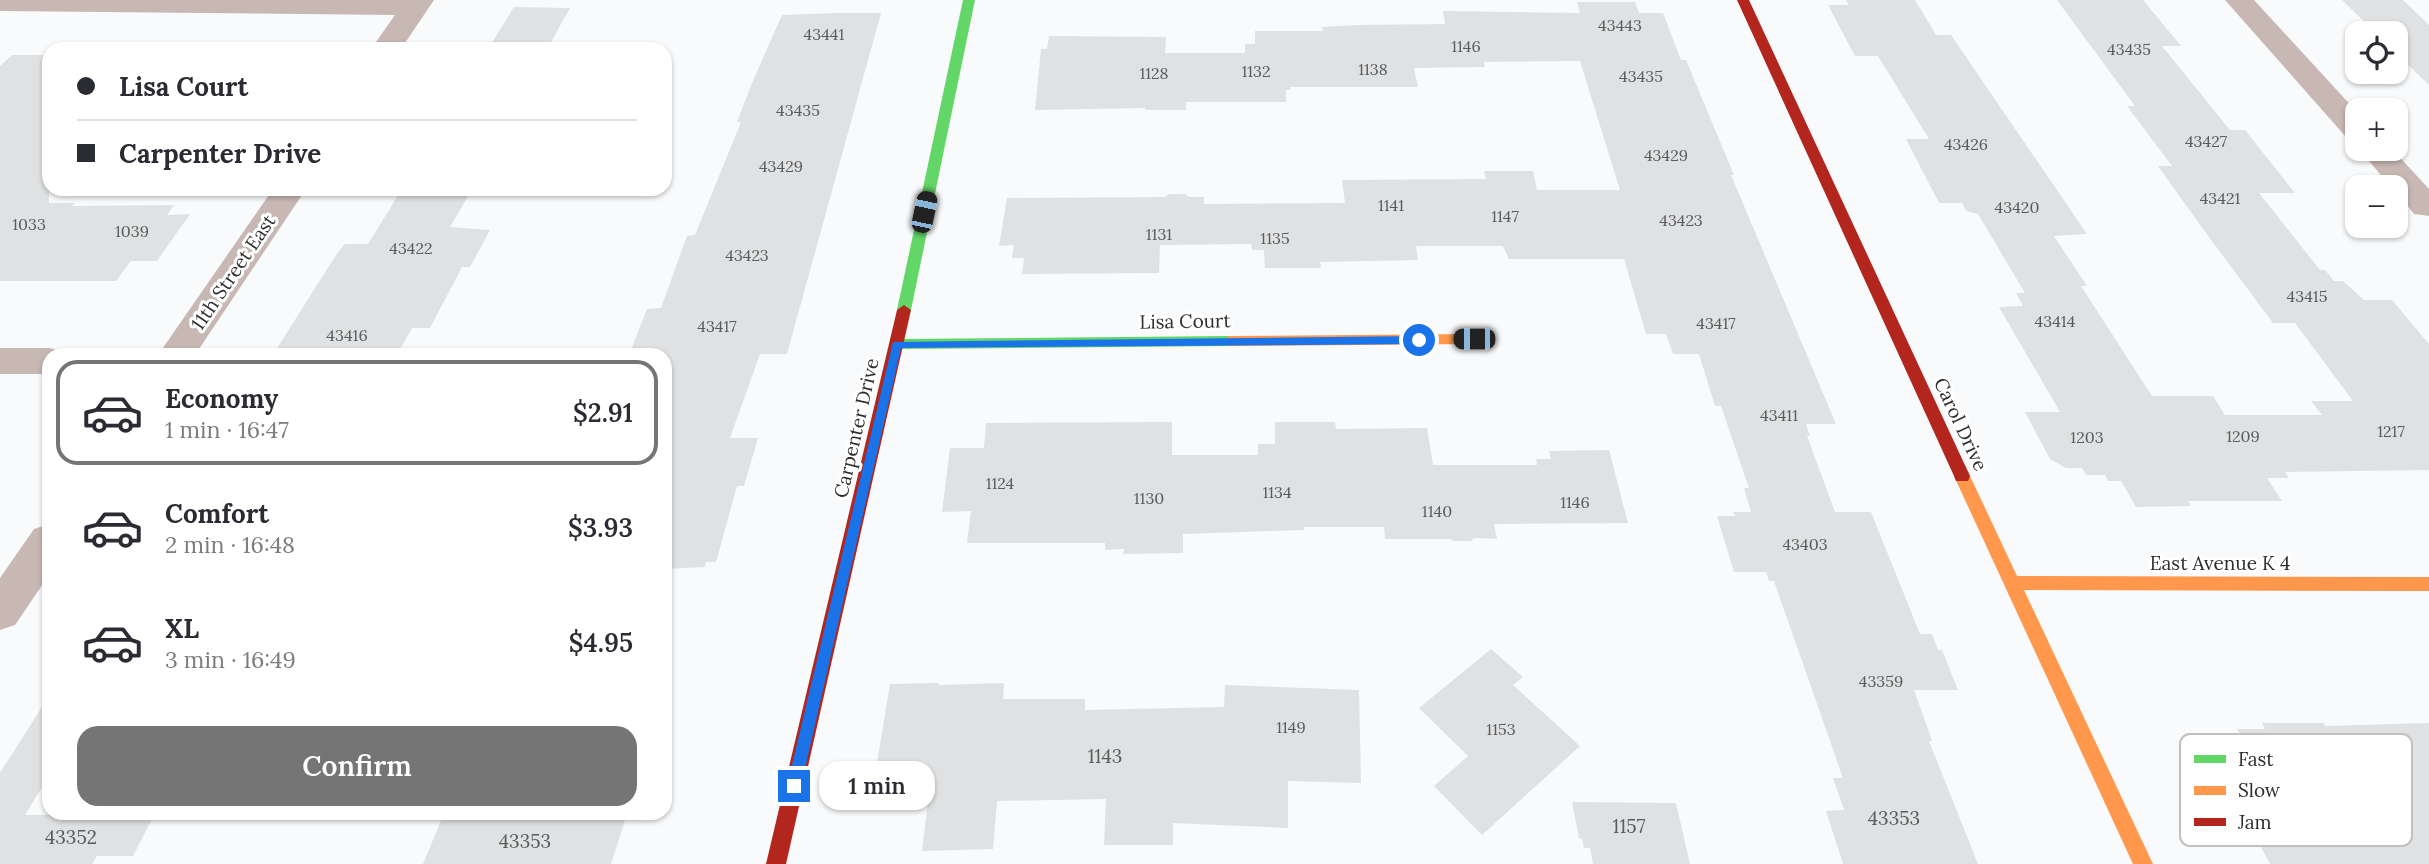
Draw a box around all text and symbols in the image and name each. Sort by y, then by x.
house number: 43443 [1598,15,1642,35]
map controls [2345,21,2408,238]
button: locate [2345,21,2408,84]
house number: 43441 [804,24,845,44]
house number: 1146 [1451,36,1481,56]
house number: 43435 [2107,39,2151,59]
house number: 1138 [1358,59,1388,79]
house number: 1132 [1241,61,1271,81]
house number: 1128 [1139,63,1169,83]
house number: 43435 [1619,66,1663,86]
text: Lisa Court [119,70,248,103]
button: + [2345,98,2408,161]
house number: 43435 [776,100,820,120]
house number: 43427 [2185,131,2228,151]
house number: 43426 [1944,134,1988,154]
text: Carpenter Drive [119,137,321,170]
house number: 43429 [1644,145,1688,165]
house number: 43429 [759,156,803,176]
button: − [2345,175,2408,238]
house number: 43421 [2200,188,2241,208]
car [910,189,939,235]
house number: 1141 [1378,195,1404,215]
house number: 43420 [1995,197,2039,217]
house number: 1147 [1491,206,1519,226]
street label: 11th Street East [186,209,281,334]
house number: 43423 [1659,210,1703,230]
house number: 1033 [12,214,46,234]
house number: 1039 [115,221,149,241]
house number: 1131 [1146,224,1172,244]
house number: 1135 [1260,228,1290,248]
house number: 43422 [389,238,433,258]
house number: 43423 [725,245,769,265]
house number: 43415 [2287,286,2327,306]
street label: Lisa Court [1139,308,1232,334]
house number: 43414 [2035,311,2076,331]
house number: 43417 [1696,313,1736,333]
house number: 43417 [697,316,737,336]
route start [1403,324,1435,356]
house number: 43416 [326,325,368,345]
car [1454,329,1496,350]
street label: Carpenter Drive [828,356,884,500]
street label: Carol Drive [1929,374,1993,474]
icon: car [81,381,144,444]
text: Economy [165,382,278,415]
text: $2.91 [573,396,633,429]
house number: 43411 [1760,405,1798,425]
text: 1 min · 16:47 [165,415,289,444]
house number: 1217 [2377,421,2405,441]
house number: 1209 [2226,426,2260,446]
house number: 1203 [2070,427,2104,447]
house number: 1124 [986,473,1015,493]
house number: 1134 [1262,482,1292,502]
house number: 1130 [1134,488,1164,508]
house number: 1146 [1560,492,1590,512]
icon: car [81,496,144,559]
text: Comfort [165,497,269,530]
house number: 1140 [1422,501,1452,521]
text: $3.93 [568,511,633,544]
text: 2 min · 16:48 [165,530,295,559]
house number: 43403 [1782,534,1828,554]
street label: East Avenue K 4 [2150,551,2290,575]
icon: car [81,611,144,674]
text: XL [165,612,199,645]
text: $4.95 [569,626,633,659]
text: 3 min · 16:49 [165,645,296,674]
house number: 43359 [1859,671,1903,691]
house number: 1149 [1276,717,1306,737]
house number: 1153 [1486,719,1516,739]
button: Confirm [77,726,637,806]
legend [2180,734,2412,846]
house number: 1143 [1088,744,1122,768]
text: Fast [2238,747,2274,771]
callout: 1 min [818,762,934,810]
route end [778,770,810,802]
text: 1 min [848,771,906,800]
text: Slow [2238,778,2281,802]
house number: 43353 [1868,806,1920,830]
text: Jam [2237,810,2272,834]
house number: 1157 [1613,814,1646,838]
house number: 43352 [45,825,97,849]
house number: 43353 [499,829,551,853]

